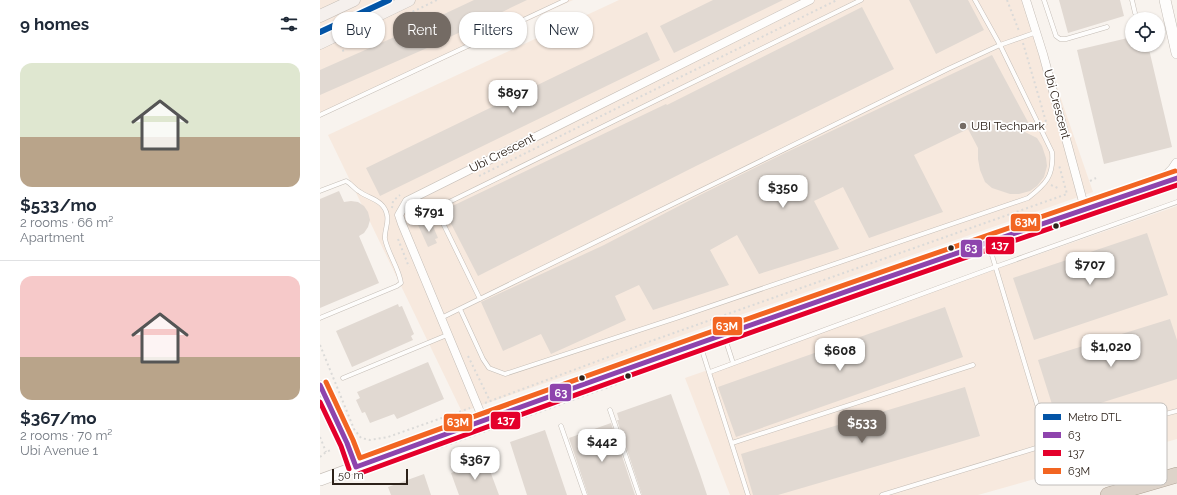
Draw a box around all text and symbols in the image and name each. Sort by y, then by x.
chip: Buy [332,12,385,48]
chip: Rent [393,12,451,48]
chip: Filters [459,12,527,48]
chip: New [535,12,593,48]
map controls [1125,12,1165,52]
button: locate [1125,12,1165,52]
icon: filters [278,13,300,35]
text: 9 homes [20,14,89,34]
street label: Ubi Crescent [1041,68,1073,140]
pin: $897 [489,80,537,114]
text: $897 [497,85,529,100]
icon: home [124,89,196,161]
place label: UBI Techpark [971,119,1045,133]
marker: UBI Techpark [958,121,968,131]
street label: Ubi Crescent [467,130,537,176]
pin: $350 [759,175,807,209]
text: $350 [768,180,798,195]
text: $533/mo [20,195,97,215]
pin: $791 [405,199,453,233]
text: $791 [414,204,444,219]
line badge: 63M [1010,213,1041,232]
text: 2 rooms · 66 m² [20,215,113,230]
text: 63M [1015,216,1037,229]
unlabelled marker [1051,221,1061,231]
text: Apartment [20,230,84,245]
line badge: 137 [985,236,1015,255]
line badge: 63 [960,239,983,258]
text: 137 [991,239,1010,252]
text: 63 [965,242,977,255]
unlabelled marker [946,243,956,253]
pin: $707 [1066,252,1114,286]
text: $707 [1075,257,1105,272]
icon: home [124,302,196,374]
line badge: 63M [712,316,743,336]
text: 63M [716,320,738,333]
pin: $1,020 [1078,334,1144,368]
pin: $608 [816,338,864,372]
text: $1,020 [1091,339,1131,354]
text: $608 [824,343,856,358]
unlabelled marker [623,371,633,381]
unlabelled marker [577,373,587,383]
line badge: 63 [549,383,572,402]
text: 63 [555,387,567,400]
legend [1035,403,1167,485]
text: $367/mo [20,408,97,428]
pin: $533 [838,410,886,444]
line badge: 137 [490,411,521,430]
text: Metro DTL [1068,411,1122,424]
line badge: 63M [443,413,473,432]
text: 137 [497,414,516,427]
text: $533 [847,415,877,430]
text: 63M [447,416,469,429]
text: 2 rooms · 70 m² [20,428,112,443]
pin: $442 [578,429,626,463]
text: 63 [1068,429,1081,442]
text: $442 [587,434,617,449]
text: Ubi Avenue 1 [20,443,98,458]
pin: $367 [451,447,499,481]
text: 137 [1068,447,1085,460]
text: $367 [460,452,490,467]
text: 63M [1068,465,1090,478]
scale bar [332,467,408,486]
text: 50 m [338,469,364,482]

